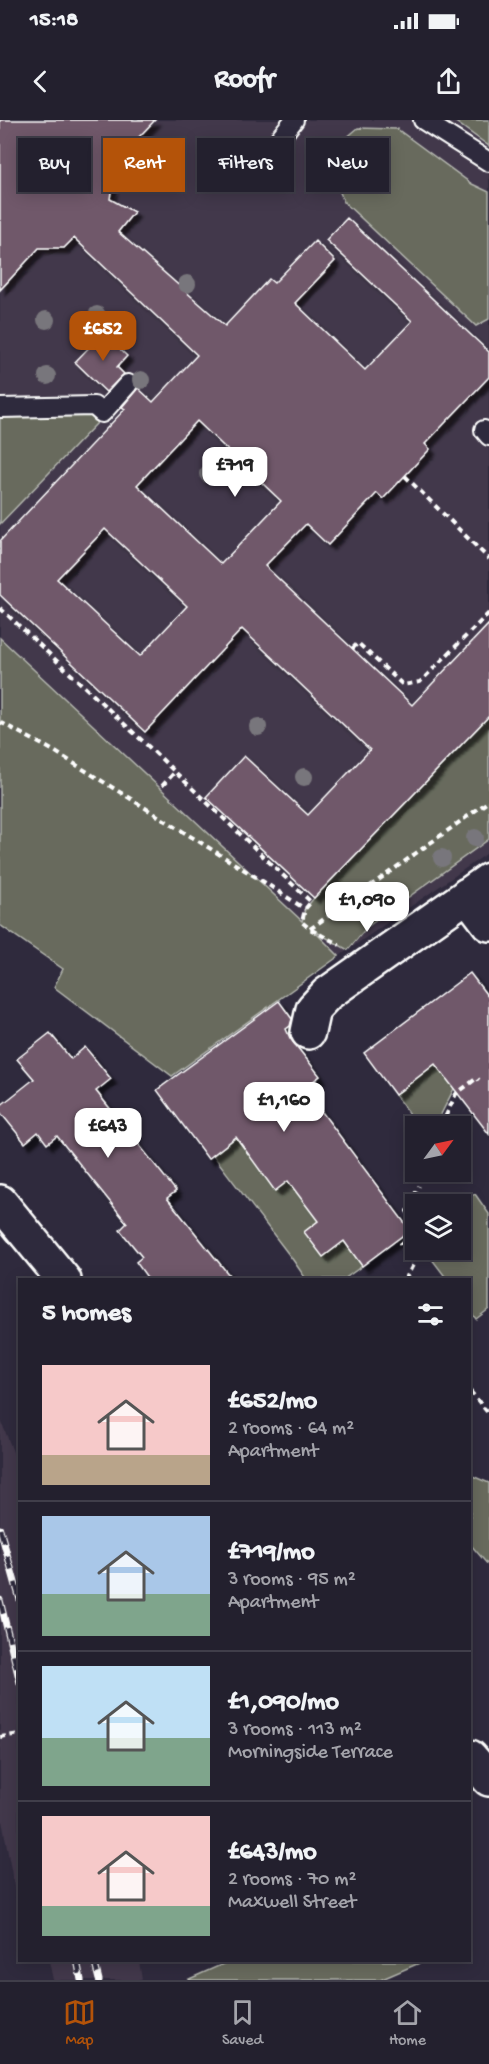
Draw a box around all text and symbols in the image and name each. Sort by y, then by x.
text: 15:18 [30,8,78,34]
icon: back [24,65,57,98]
text: Roofr [215,65,275,97]
icon: share [432,65,465,98]
chip: Buy [18,138,91,192]
chip: Rent [103,138,185,192]
chip: Filters [197,138,294,192]
chip: New [306,138,389,192]
pin: £652 [67,311,139,362]
text: £652 [83,319,123,342]
pin: £719 [199,447,271,498]
text: £719 [216,455,254,478]
pin: £1,090 [318,882,416,933]
text: £1,090 [339,890,395,913]
pin: £1,160 [235,1082,333,1133]
text: £1,160 [258,1090,310,1113]
pin: £643 [72,1108,144,1159]
text: £643 [89,1116,127,1139]
north arrow [405,1116,471,1182]
map controls [405,1116,471,1260]
button: layers [405,1194,471,1260]
icon: filters [414,1298,447,1331]
text: 5 homes [42,1299,131,1330]
text: £652/mo [228,1387,317,1418]
icon: home [90,1389,162,1461]
text: 2 rooms · 64 m² [228,1418,354,1441]
text: Apartment [228,1441,318,1464]
text: £719/mo [228,1538,315,1569]
icon: home [90,1540,162,1612]
text: 3 rooms · 95 m² [228,1569,356,1592]
text: Apartment [228,1592,318,1615]
text: £1,090/mo [228,1688,339,1719]
icon: home [90,1690,162,1762]
text: 3 rooms · 113 m² [228,1719,362,1742]
text: Morningside Terrace [228,1742,393,1765]
text: £643/mo [228,1838,317,1869]
icon: home [90,1840,162,1912]
text: 2 rooms · 70 m² [228,1869,356,1892]
text: Maxwell Street [228,1892,356,1915]
tab: Map [63,1996,96,2051]
tab: Saved [222,1996,263,2051]
tab: Home [389,1996,426,2051]

